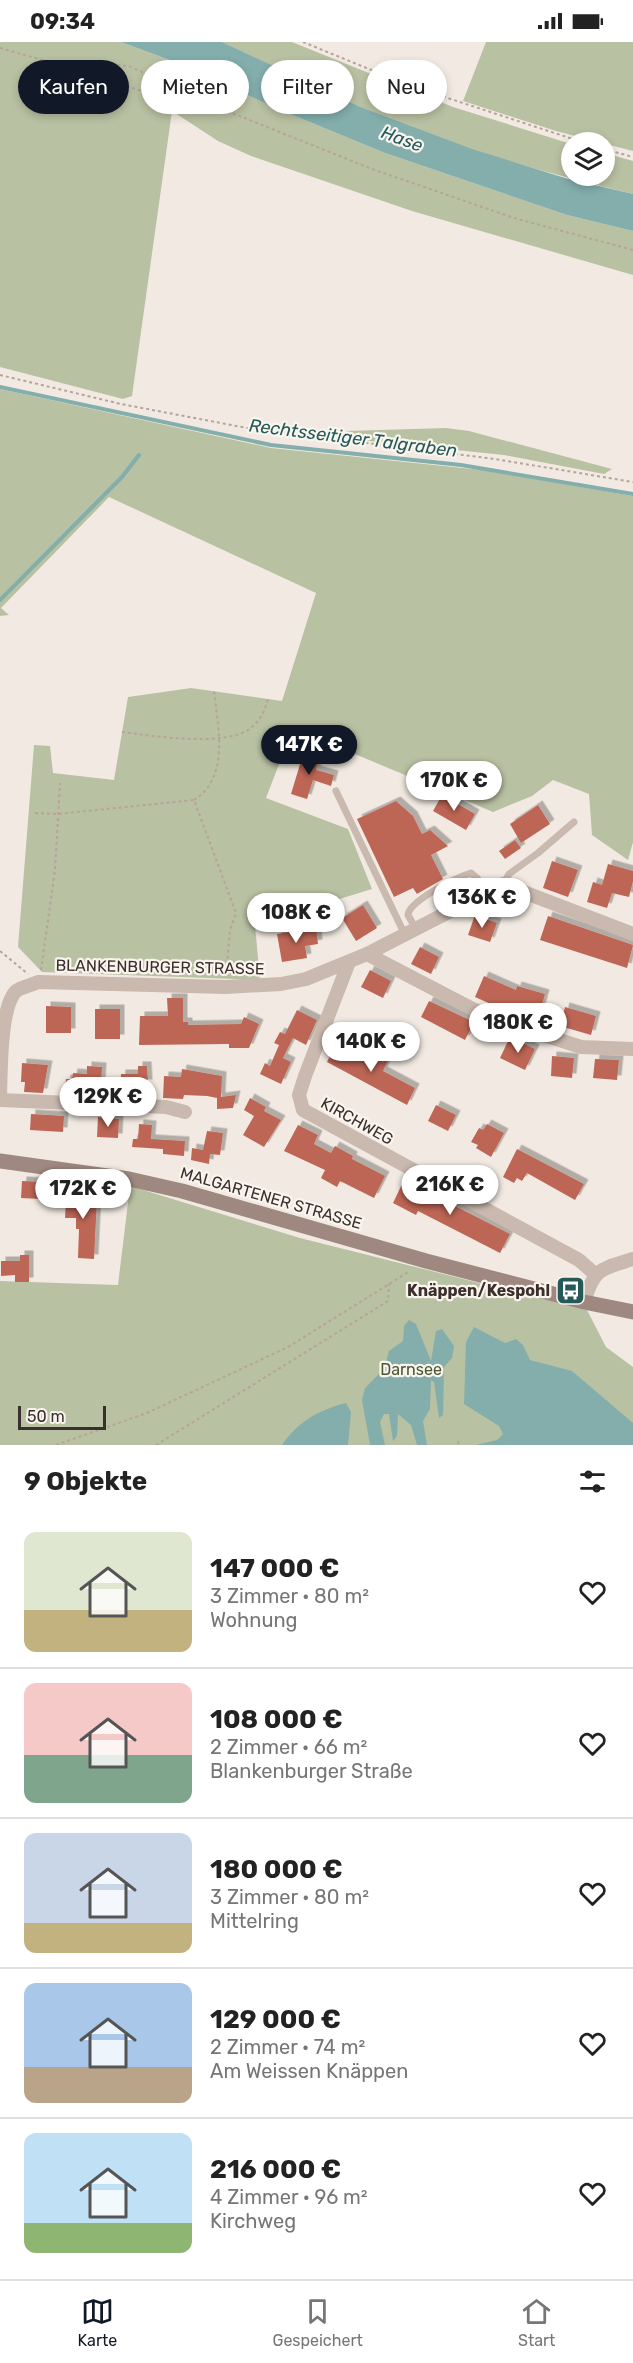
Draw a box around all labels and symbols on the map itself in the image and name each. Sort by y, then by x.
water label: Hase [378,121,426,157]
water label: Rechtsseitiger Talgraben [248,414,458,462]
pin: 147K € [260,725,358,776]
pin: 170K € [405,761,503,812]
pin: 136K € [433,878,531,929]
pin: 108K € [247,893,345,944]
street label: BLANKENBURGER STRASSE [55,956,265,978]
pin: 180K € [469,1003,567,1054]
pin: 140K € [322,1022,420,1073]
pin: 129K € [59,1077,157,1128]
street label: KIRCHWEG [317,1093,397,1149]
street label: MALGARTENER STRASSE [178,1163,364,1233]
pin: 216K € [401,1165,499,1216]
pin: 172K € [34,1169,132,1220]
bus stop icon: Knäppen/Kespohl [555,1274,587,1306]
place label: Knäppen/Kespohl [407,1281,550,1300]
park label: Darnsee [380,1360,442,1379]
scale bar [18,1403,106,1430]

